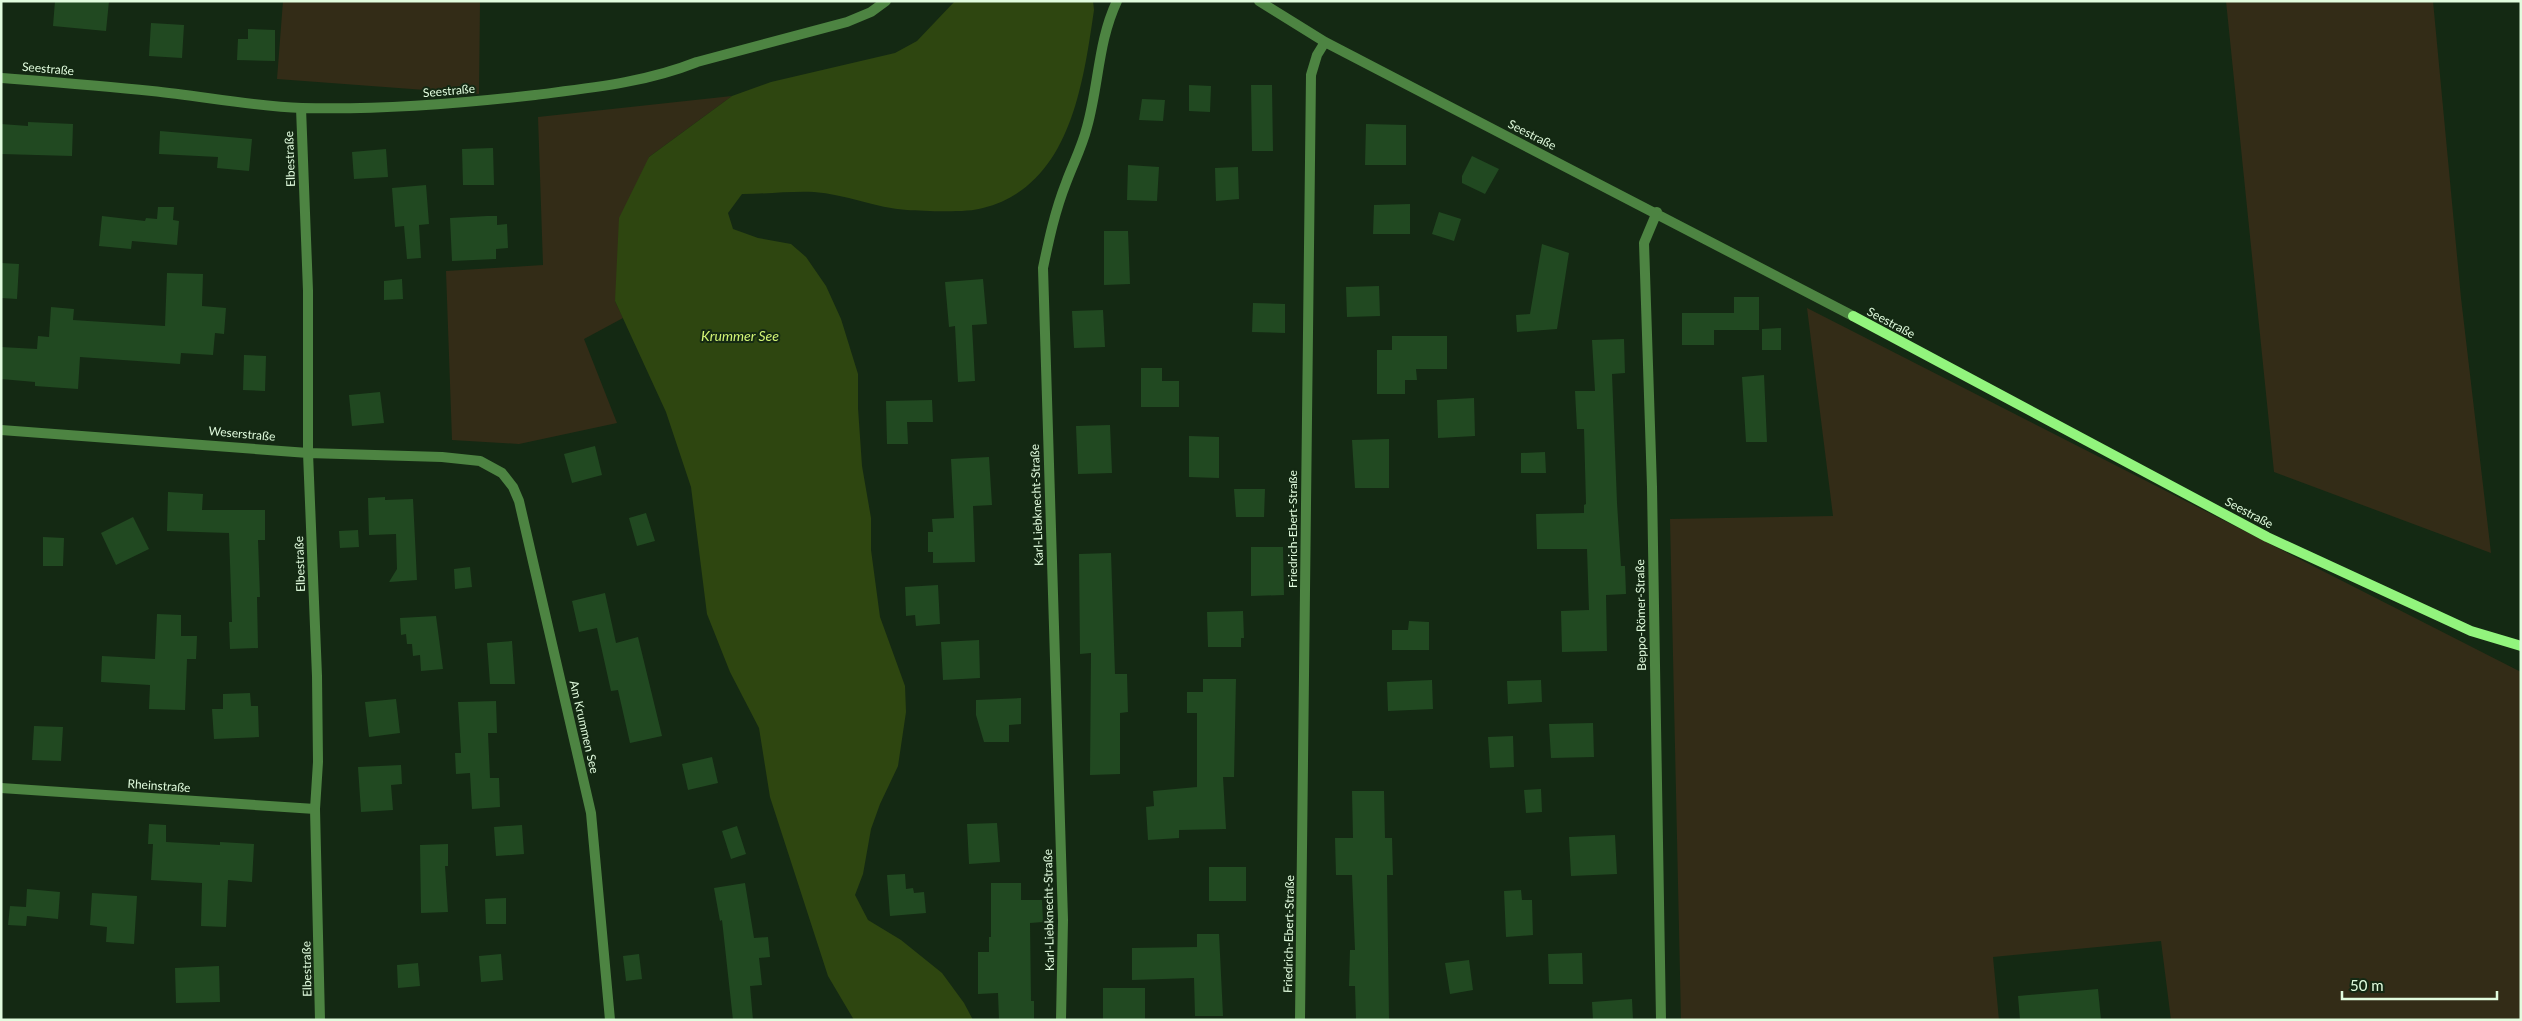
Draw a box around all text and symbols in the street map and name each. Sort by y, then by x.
street label: Seestraße [21,59,75,78]
street label: Seestraße [422,81,476,100]
street label: Seestraße [1506,116,1559,153]
street label: Elbestraße [281,131,298,187]
street label: Seestraße [1865,304,1918,341]
water label: Krummer See [701,327,779,344]
street label: Weserstraße [208,423,276,444]
street label: Karl-Liebknecht-Straße [1027,444,1046,566]
street label: Friedrich-Ebert-Straße [1285,470,1300,588]
street label: Seestraße [2223,494,2276,531]
street label: Elbestraße [291,536,308,592]
street label: Beppo-Römer-Straße [1632,559,1649,671]
street label: Am Krummen See [566,679,602,775]
street label: Rheinstraße [127,776,191,795]
street label: Karl-Liebknecht-Straße [1040,849,1057,971]
street label: Friedrich-Ebert-Straße [1280,875,1297,993]
street label: Elbestraße [299,941,314,997]
scale bar [2342,968,2497,1000]
text: 50 m [2350,976,2384,994]

